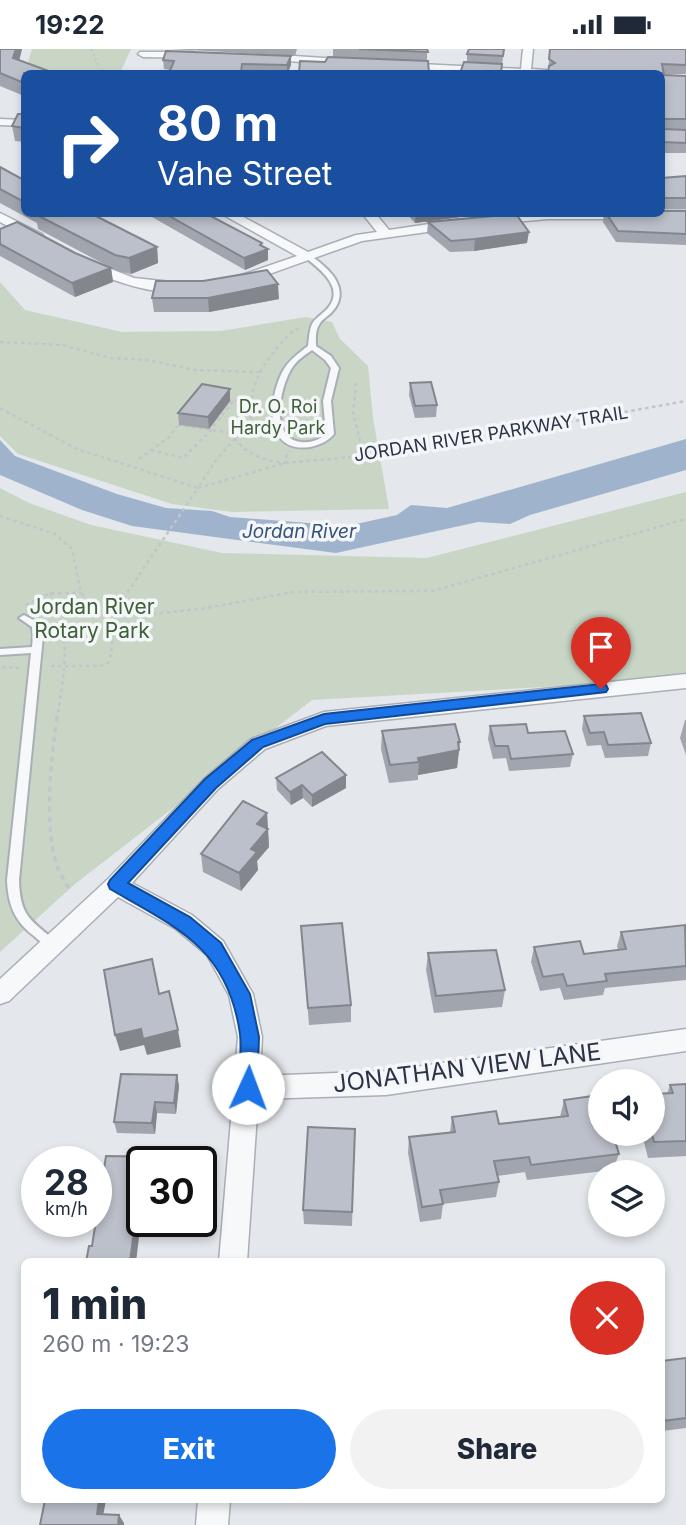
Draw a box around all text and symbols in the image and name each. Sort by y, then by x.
text: 19:22 [35,9,105,40]
text: 80 m [157,94,278,153]
icon: right [42,98,133,189]
text: Vahe Street [157,154,332,193]
park label: Dr. O. Roi Hardy Park [231,396,326,438]
street label: JORDAN RIVER PARKWAY TRAIL [352,401,630,466]
water label: Jordan River [242,520,357,543]
park label: Jordan River Rotary Park [29,594,155,643]
pin [571,617,631,689]
icon: arrive [582,628,620,666]
street label: JONATHAN VIEW LANE [331,1037,603,1098]
position arrow [211,1051,285,1125]
map controls [588,1069,665,1237]
button: sound [588,1069,665,1146]
speed limit sign: 30 [126,1146,217,1237]
button: layers [588,1160,665,1237]
text: 28 [44,1161,89,1203]
text: km/h [45,1198,88,1219]
text: 1 min [42,1278,147,1329]
button: close [570,1281,644,1355]
text: 260 m · 19:23 [42,1330,189,1358]
button: Exit [42,1409,336,1489]
button: Share [350,1409,644,1489]

